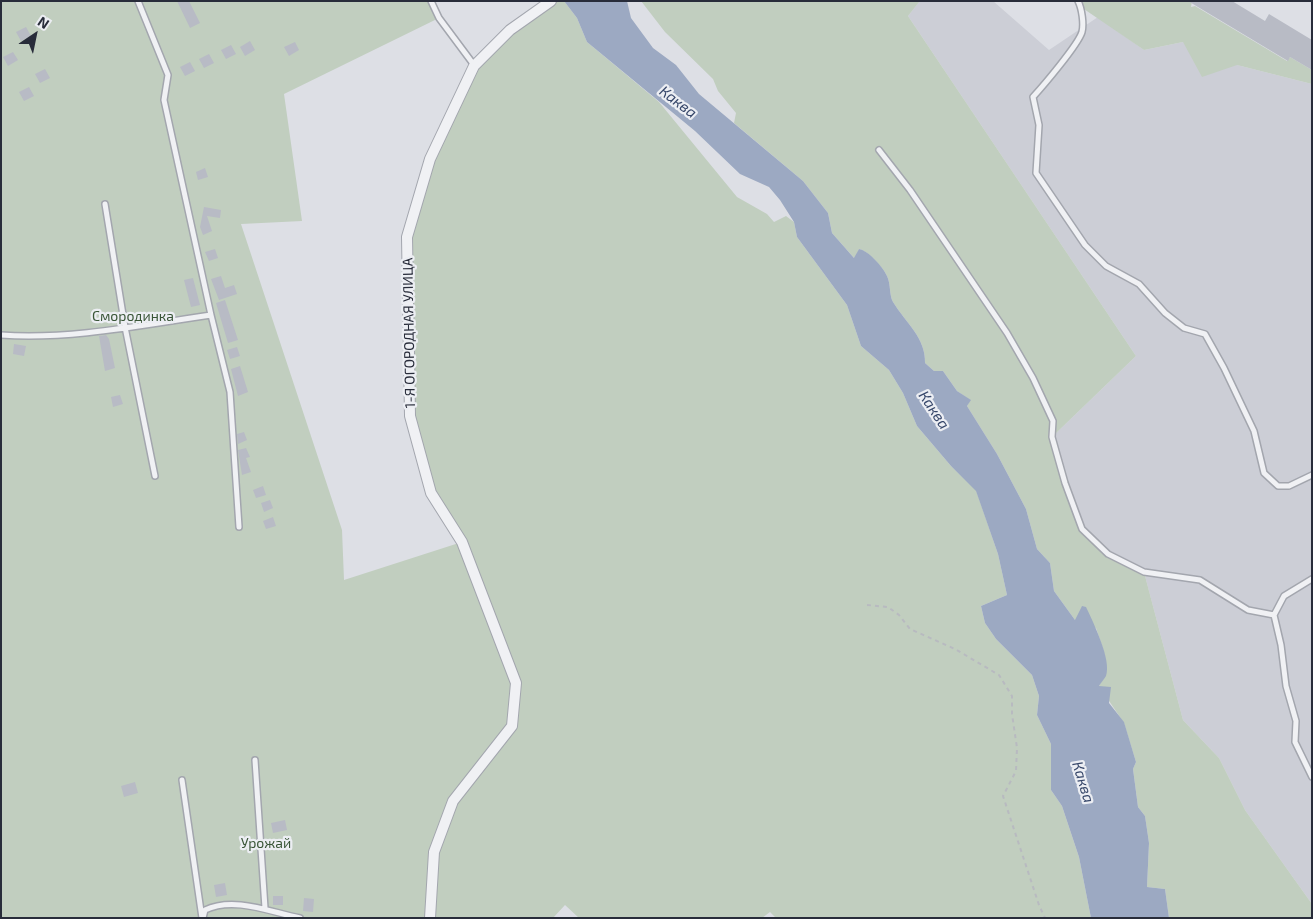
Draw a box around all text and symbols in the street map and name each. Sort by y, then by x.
north arrow [10,10,60,60]
text: N [35,12,53,32]
water label: Каква [656,82,700,122]
street label: 1-Я ОГОРОДНАЯ УЛИЦА [399,258,419,408]
park label: Смородинка [92,308,174,324]
water label: Каква [915,387,953,433]
water label: Каква [1068,759,1098,805]
park label: Урожай [241,835,291,851]

